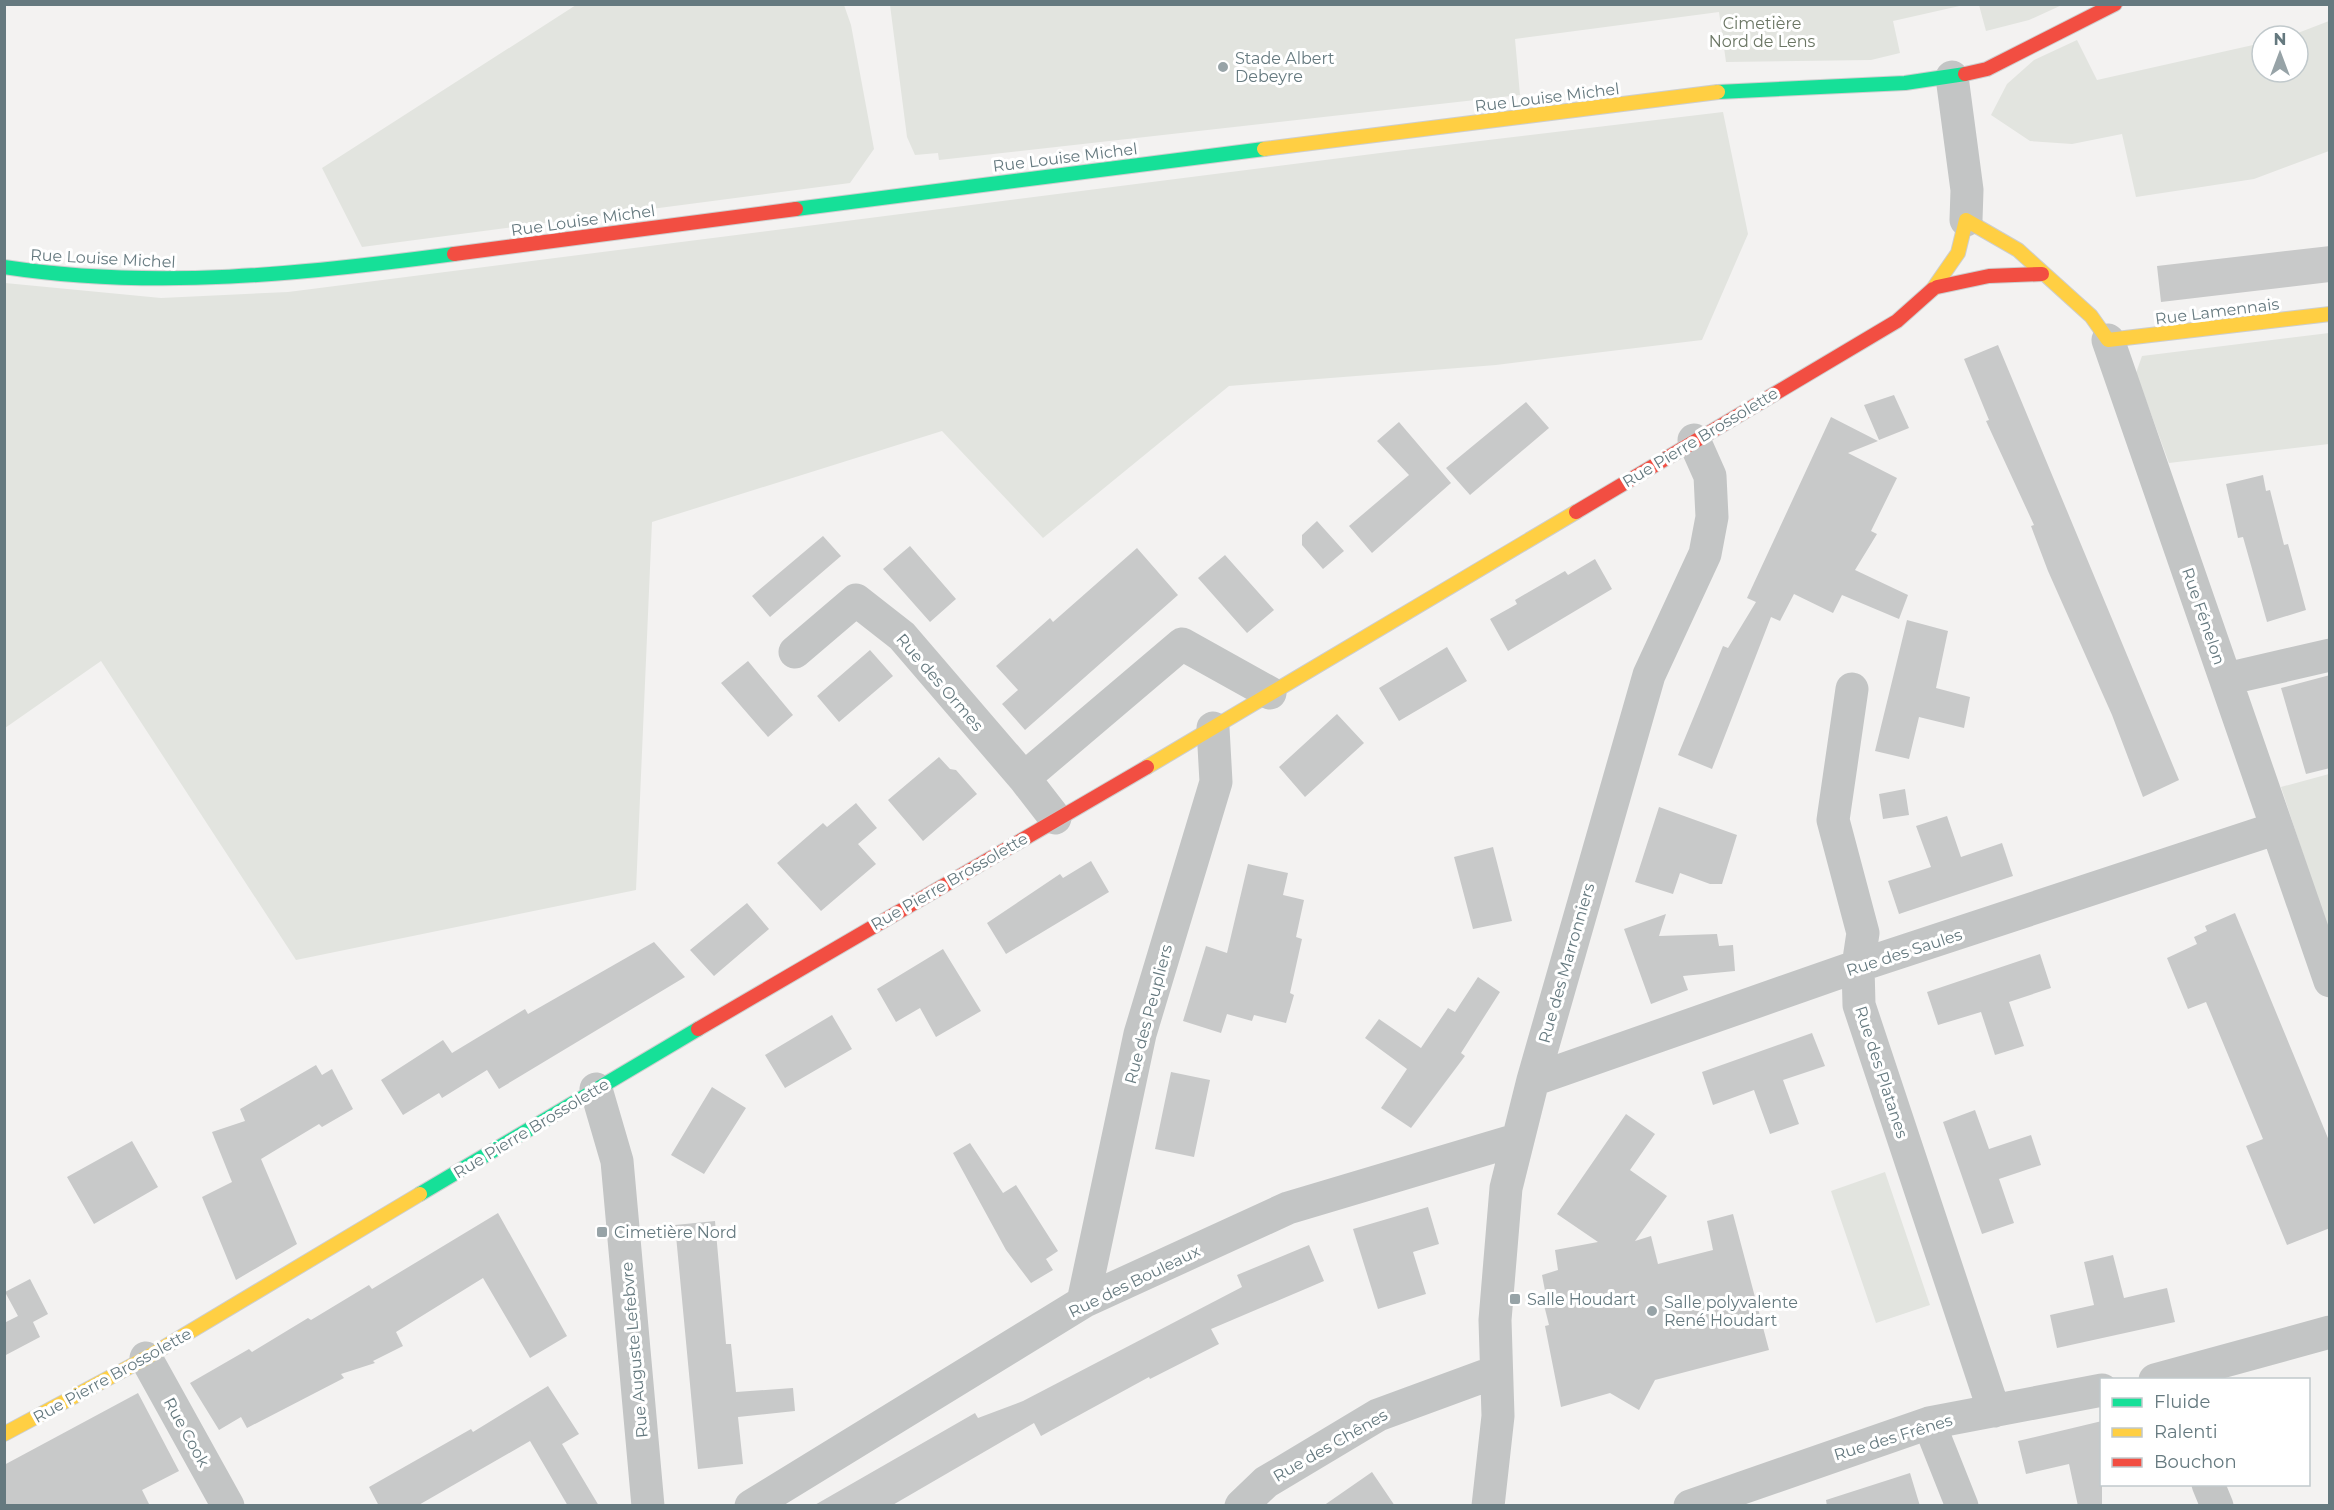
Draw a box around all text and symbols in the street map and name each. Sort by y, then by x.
park label: Cimetière Nord de Lens [1709,14,1815,51]
north arrow [2250,24,2310,84]
text: N [2274,30,2286,49]
place label: Stade Albert Debeyre [1235,49,1335,86]
marker: Stade Albert Debeyre [1216,60,1230,74]
street label: Rue Louise Michel [1474,79,1620,116]
street label: Rue Louise Michel [992,139,1138,176]
street label: Rue Louise Michel [510,201,656,240]
street label: Rue Louise Michel [30,245,176,272]
street label: Rue Lamennais [2154,294,2280,329]
street label: Rue Pierre Brossolette [1619,383,1781,491]
street label: Rue Fénelon [2178,565,2229,667]
street label: Rue des Ormes [892,630,987,735]
street label: Rue Pierre Brossolette [867,829,1031,934]
street label: Rue des Marronniers [1535,881,1599,1045]
street label: Rue des Saules [1844,925,1965,980]
street label: Rue des Peupliers [1121,942,1176,1086]
street label: Rue des Platanes [1851,1004,1912,1141]
street label: Rue Pierre Brossolette [450,1074,612,1182]
place label: Cimetière Nord [614,1223,737,1242]
marker: Cimetière Nord [595,1225,609,1239]
street label: Rue des Bouleaux [1065,1241,1203,1322]
street label: Rue Auguste Lefebvre [617,1261,652,1439]
place label: Salle Houdart [1527,1290,1636,1309]
marker: Salle Houdart [1508,1292,1522,1306]
place label: Salle polyvalente René Houdart [1664,1293,1798,1330]
marker: Salle polyvalente René Houdart [1645,1304,1659,1318]
street label: Rue Pierre Brossolette [30,1324,195,1427]
legend [2100,1378,2310,1486]
text: Fluide [2154,1391,2210,1413]
street label: Rue Cook [160,1394,214,1471]
street label: Rue des Chênes [1270,1405,1391,1486]
street label: Rue des Frênes [1832,1410,1955,1465]
text: Ralenti [2154,1421,2218,1443]
text: Bouchon [2154,1451,2237,1473]

